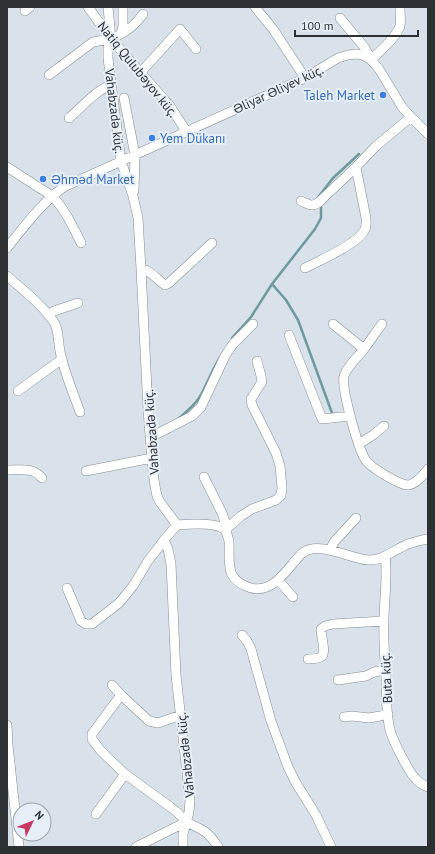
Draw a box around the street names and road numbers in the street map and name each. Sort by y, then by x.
street label: Natiq Qulubəyov küç. [94,18,182,121]
street label: Əliyar Əliyev küç. [230,61,326,118]
street label: Vahabzadə küç. [101,67,128,155]
street label: Vahabzadə küç. [140,389,163,476]
street label: Buta küç. [377,652,396,704]
street label: Vahabzadə küç. [173,711,199,799]

